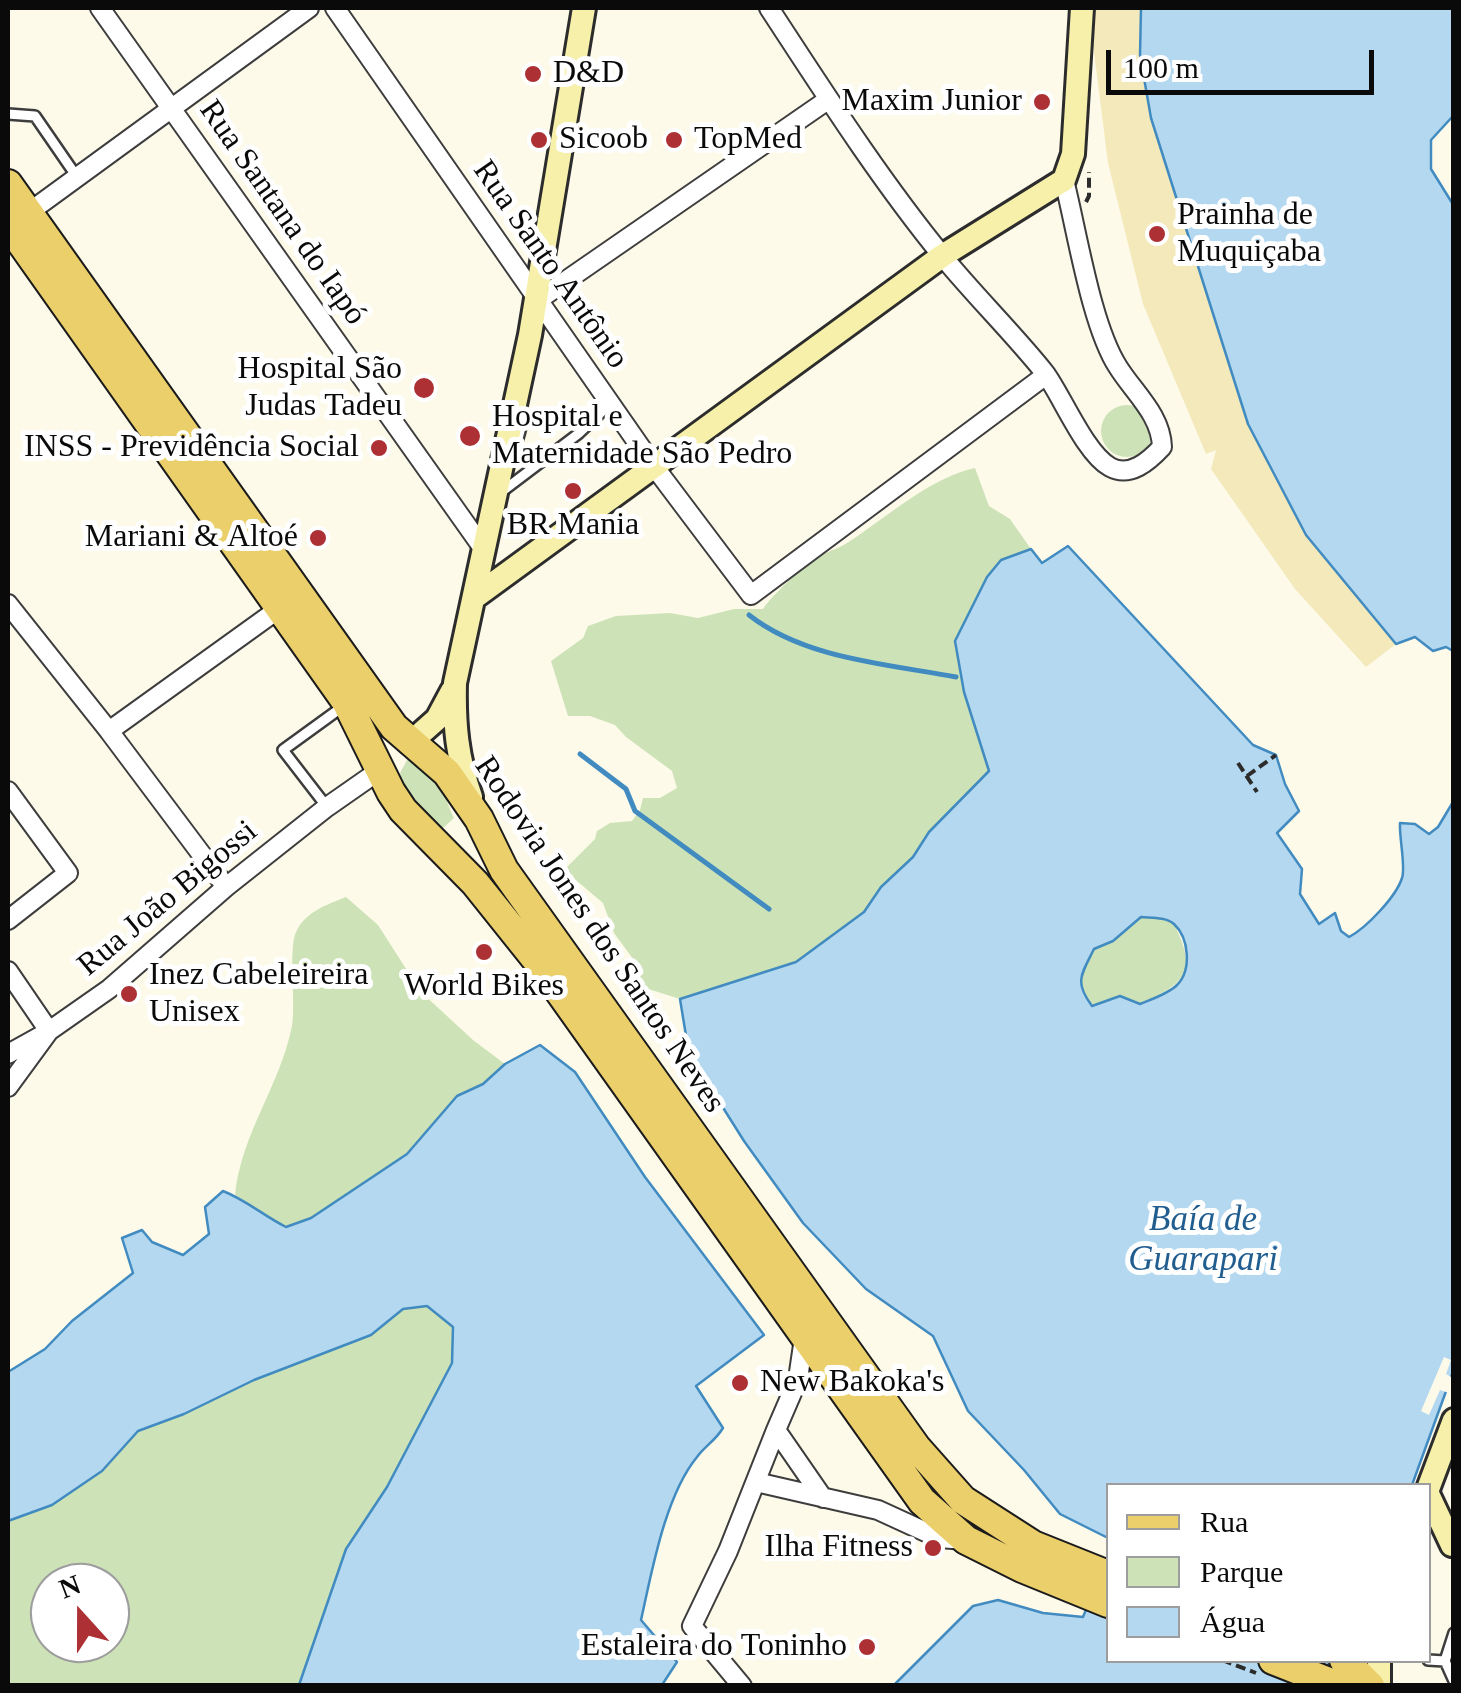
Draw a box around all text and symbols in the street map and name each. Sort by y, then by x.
scale bar [1111,30,1378,92]
text: 100 m [1123,51,1199,84]
place label: D&D [553,55,624,93]
marker: D&D [522,63,544,85]
place label: Maxim Junior [842,83,1022,121]
marker: Maxim Junior [1031,91,1053,113]
street label: Rua Santana do Iapó [190,93,374,333]
place label: Sicoob [559,121,648,159]
place label: TopMed [694,121,802,159]
marker: Sicoob [528,129,550,151]
marker: TopMed [663,129,685,151]
street label: Rua Santo Antônio [464,154,636,376]
place label: Prainha de Muquiçaba [1177,197,1321,272]
marker: Prainha de Muquiçaba [1146,223,1168,245]
place label: Hospital São Judas Tadeu [238,351,402,426]
marker: Hospital São Judas Tadeu [411,375,437,401]
place label: Hospital e Maternidade São Pedro [492,399,792,474]
marker: Hospital e Maternidade São Pedro [457,423,483,449]
place label: INSS - Previdência Social [24,429,359,467]
marker: INSS - Previdência Social [368,437,390,459]
marker: BR Mania [562,480,584,502]
place label: BR Mania [507,507,639,545]
place label: Mariani & Altoé [85,519,298,557]
marker: Mariani & Altoé [307,527,329,549]
street label: Rodovia Jones dos Santos Neves [465,750,733,1120]
street label: Rua João Bigossi [71,813,265,985]
marker: World Bikes [473,941,495,963]
place label: Inez Cabeleireira Unisex [149,957,368,1032]
place label: World Bikes [404,968,564,1006]
marker: Inez Cabeleireira Unisex [118,983,140,1005]
water label: Baía de Guarapari [1128,1200,1278,1282]
place label: New Bakoka's [760,1364,944,1402]
marker: New Bakoka's [729,1372,751,1394]
legend [1106,1483,1431,1663]
text: Rua [1200,1505,1248,1538]
place label: Ilha Fitness [765,1529,913,1567]
marker: Ilha Fitness [922,1537,944,1559]
text: Parque [1200,1555,1283,1588]
north arrow [30,1563,130,1663]
text: N [55,1568,85,1604]
text: Água [1200,1605,1265,1638]
place label: Estaleira do Toninho [581,1628,847,1666]
marker: Estaleira do Toninho [856,1636,878,1658]

